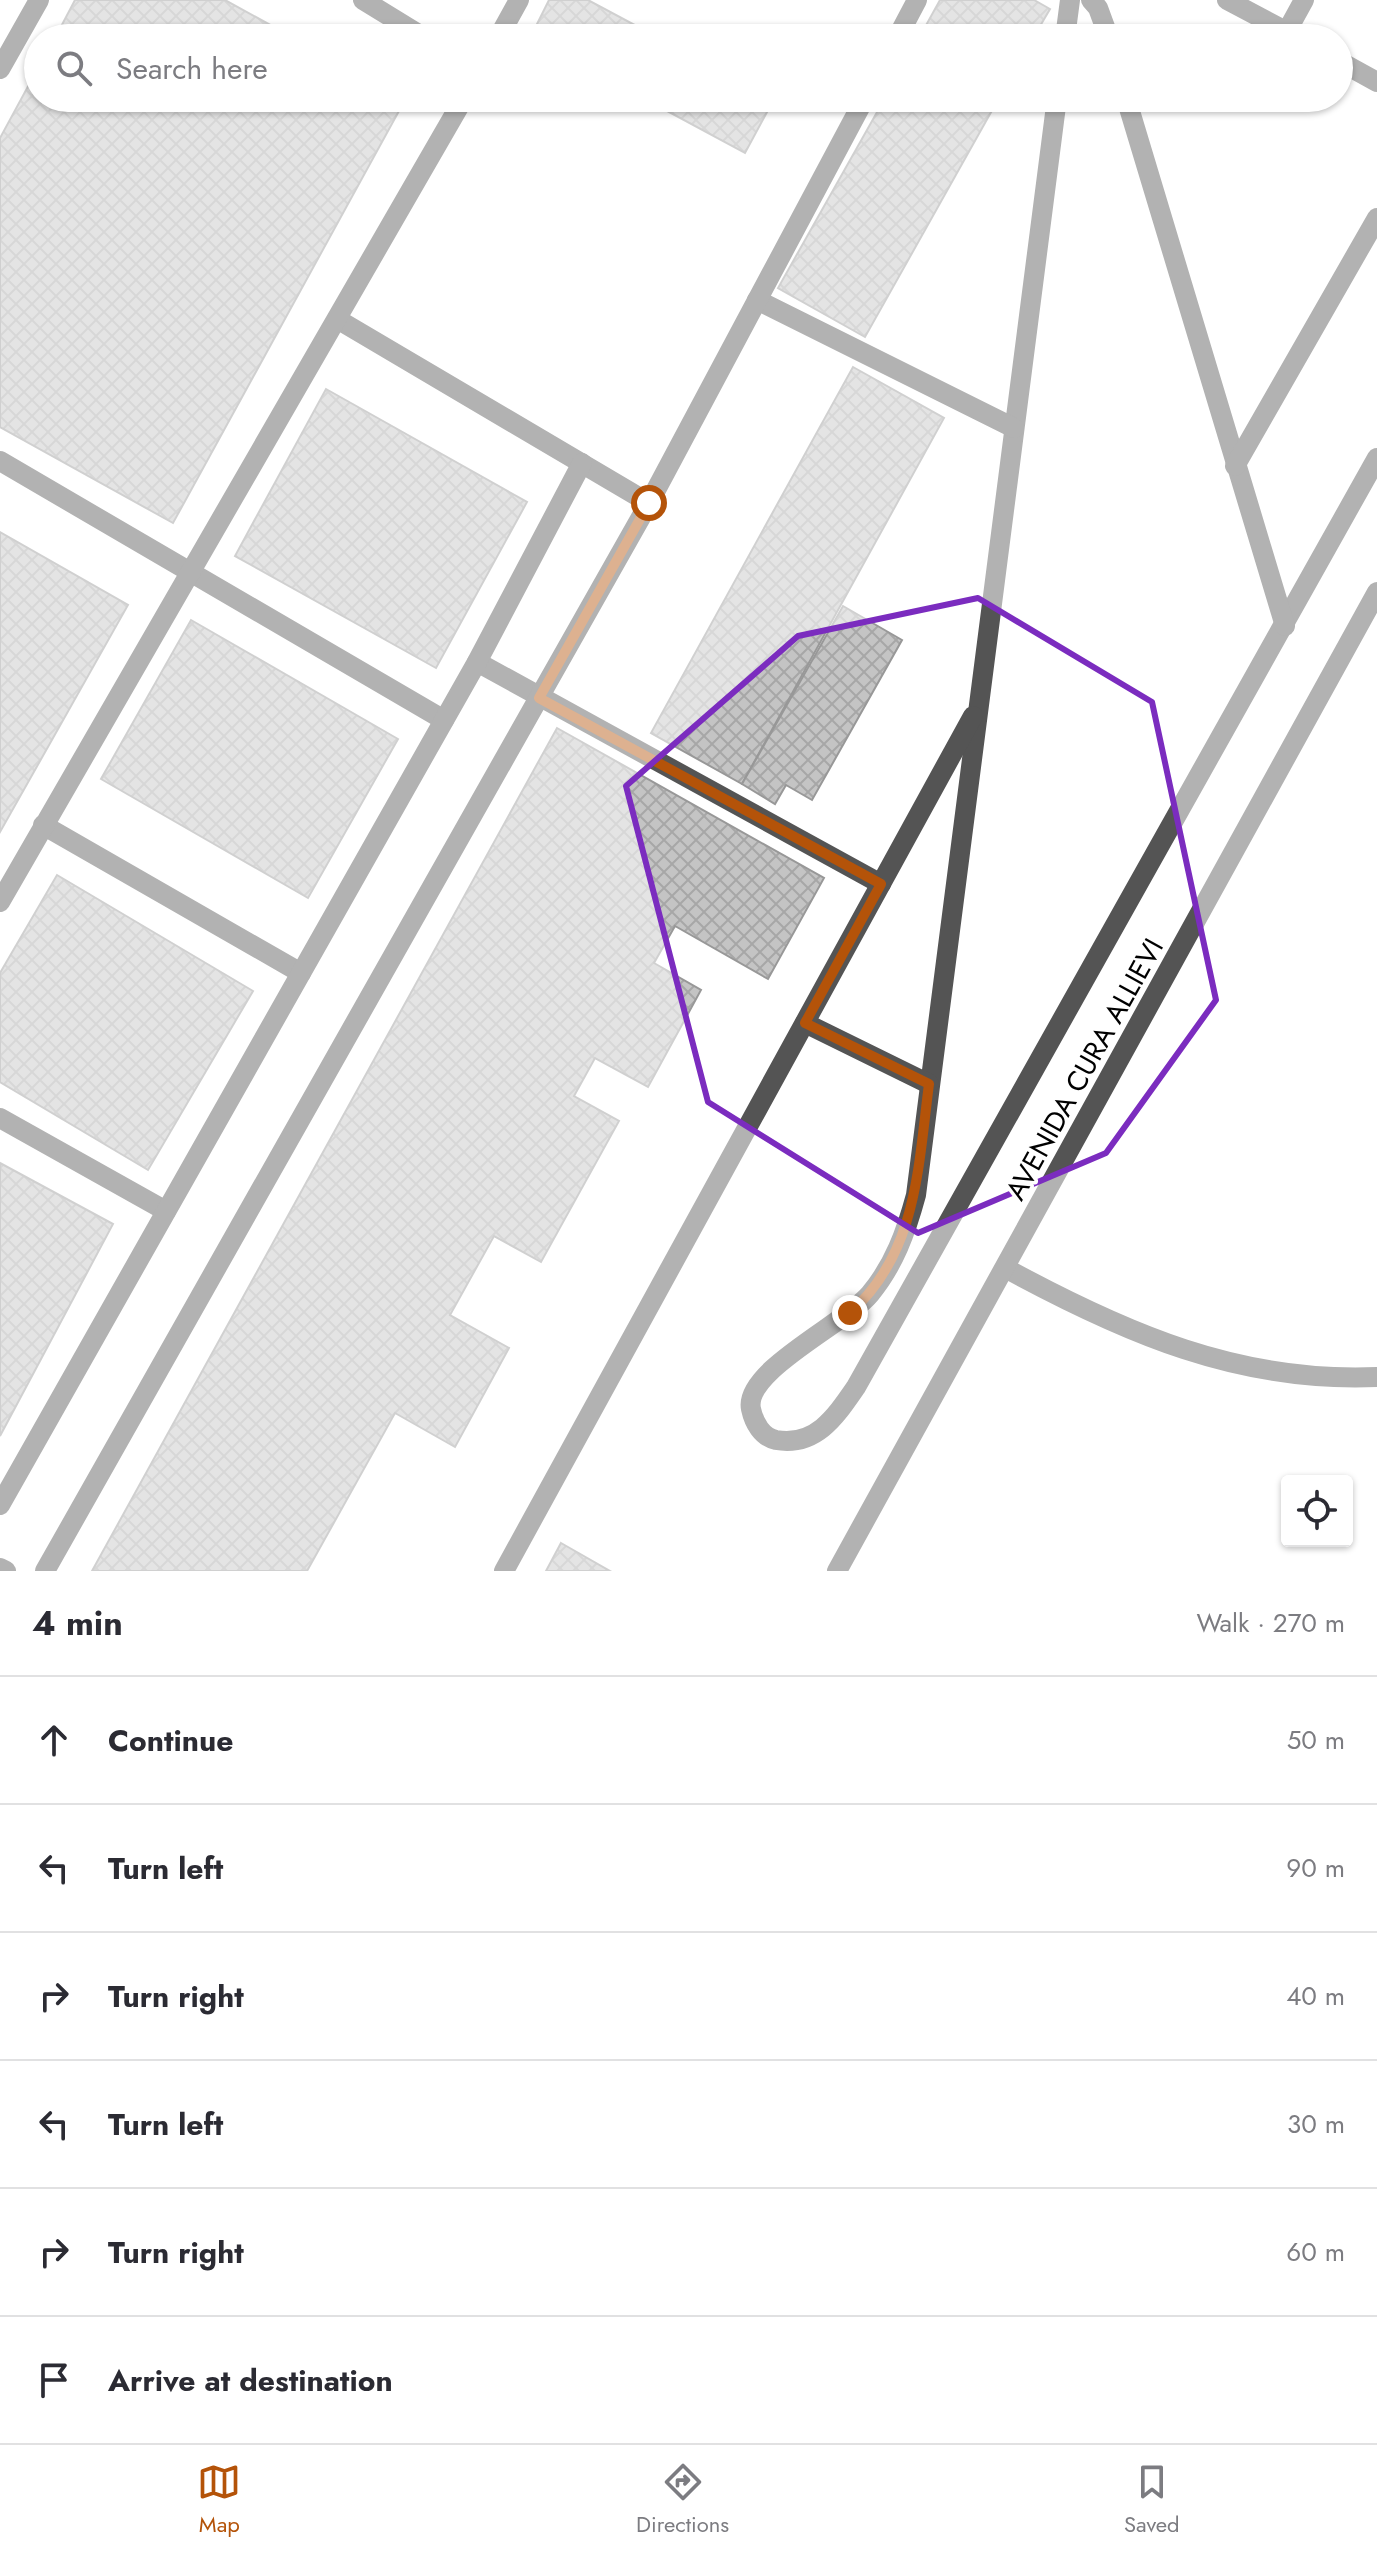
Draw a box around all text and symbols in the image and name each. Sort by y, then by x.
search box [24,24,1353,112]
icon: search [52,46,96,90]
text: Search here [116,47,268,90]
route start [631,485,667,521]
street label: AVENIDA CURA ALLIEVI [995,931,1174,1208]
route end [832,1295,868,1331]
map controls [1281,1475,1353,1547]
button: locate [1281,1475,1353,1547]
text: 4 min [32,1599,123,1648]
text: Walk · 270 m [1196,1604,1345,1642]
icon: ahead [32,1718,76,1762]
text: Continue [108,1719,234,1762]
text: 50 m [1287,1721,1345,1759]
icon: left [32,1846,76,1890]
text: Turn left [108,1847,223,1890]
text: 90 m [1286,1849,1345,1887]
icon: right [32,1974,76,2018]
text: Turn right [108,1975,244,2018]
text: 40 m [1286,1977,1345,2015]
icon: left [32,2102,76,2146]
text: Turn left [108,2103,223,2146]
text: 30 m [1287,2105,1345,2143]
icon: right [32,2230,76,2274]
text: Turn right [108,2231,244,2274]
text: 60 m [1286,2233,1345,2271]
icon: arrive [32,2358,76,2402]
text: Arrive at destination [108,2359,393,2402]
tab: Map [197,2460,241,2540]
tab: Directions [636,2460,729,2540]
tab: Saved [1124,2460,1180,2540]

